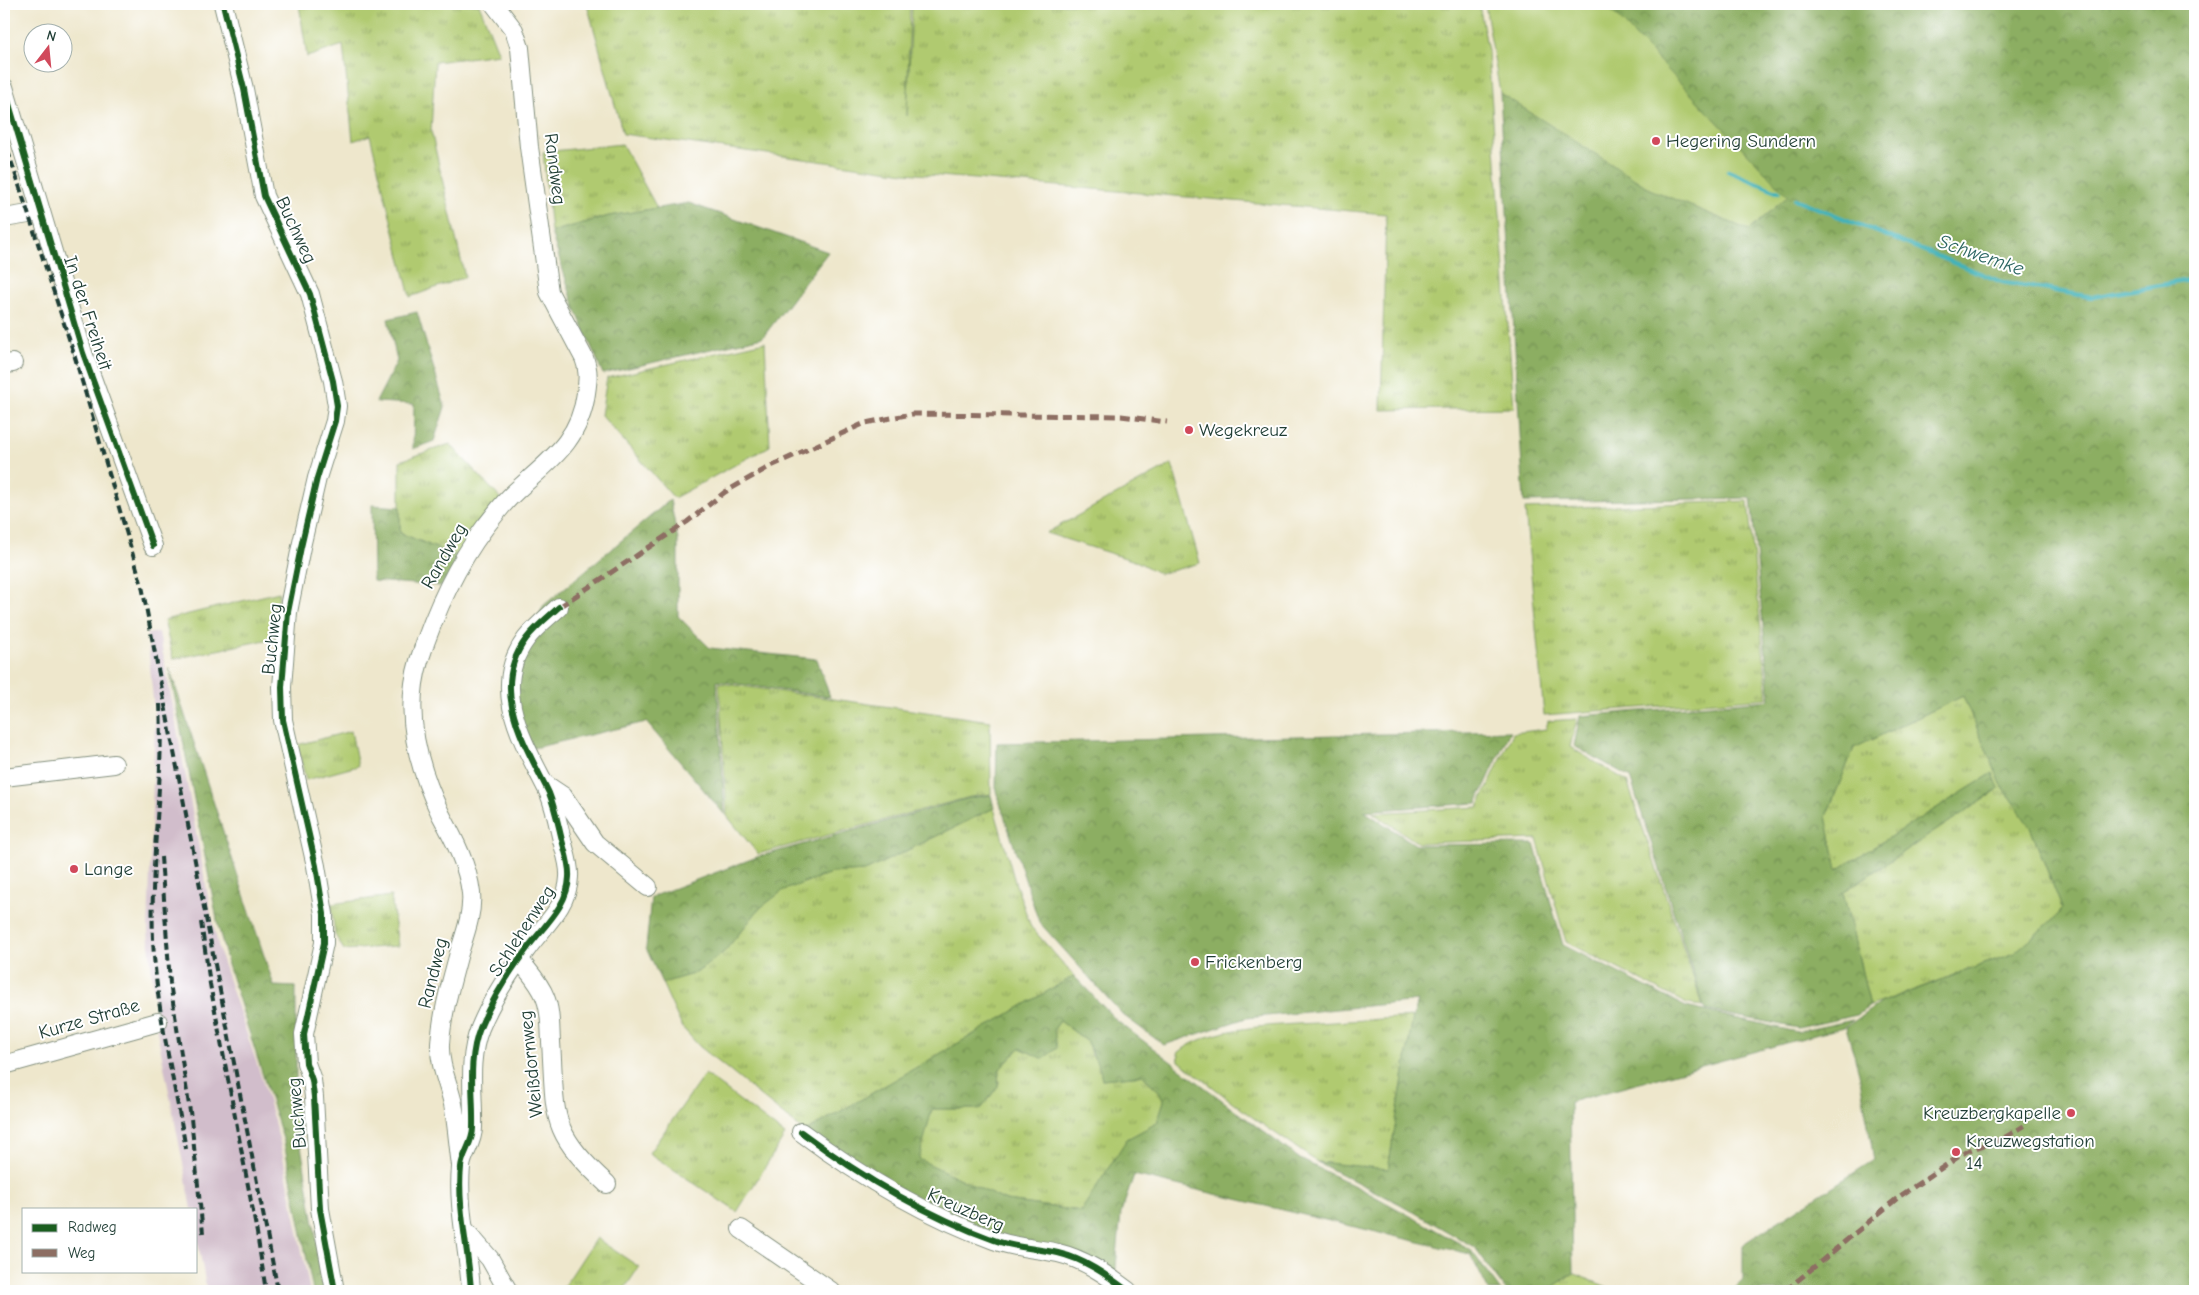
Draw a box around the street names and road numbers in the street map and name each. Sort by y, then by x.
street label: Randweg [540,132,570,206]
street label: Buchweg [271,193,321,267]
street label: In der Freiheit [59,253,117,374]
street label: Randweg [416,519,472,593]
street label: Buchweg [257,602,287,676]
street label: Schlehenweg [484,881,560,981]
street label: Randweg [414,935,452,1011]
street label: Kurze Straße [36,994,142,1044]
street label: Weißdornweg [514,1009,548,1119]
street label: Buchweg [283,1076,311,1150]
street label: Kreuzberg [924,1183,1008,1237]

